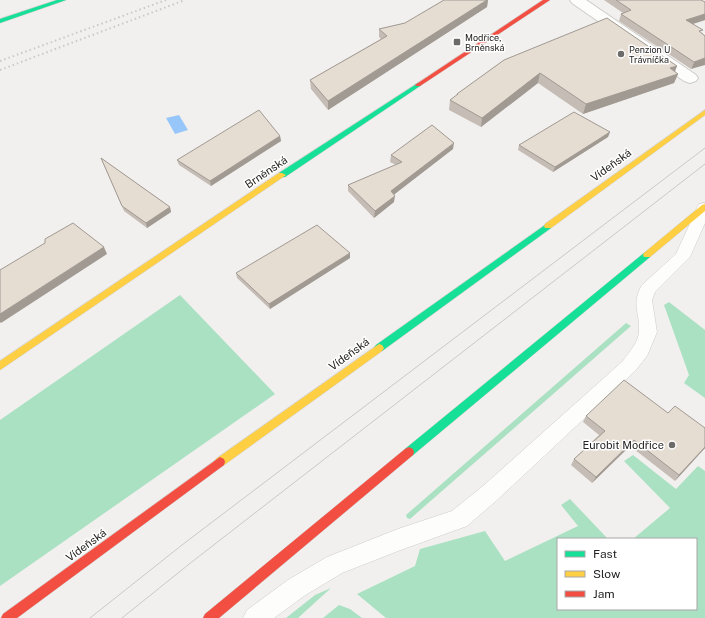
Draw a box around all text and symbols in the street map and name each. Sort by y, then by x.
place label: Modřice, Brněnská [465,32,504,53]
marker: Modřice, Brněnská [452,37,462,47]
place label: Penzion U Trávníčka [629,44,670,65]
marker: Penzion U Trávníčka [616,49,626,59]
street label: Vídeňská [589,146,633,184]
street label: Brněnská [243,154,289,190]
street label: Vídeňská [327,335,371,373]
place label: Eurobit Modřice [582,439,664,451]
marker: Eurobit Modřice [667,440,677,450]
street label: Vídeňská [64,526,108,564]
legend [557,538,697,610]
text: Fast [593,547,618,561]
text: Slow [593,567,621,581]
text: Jam [593,587,615,601]

